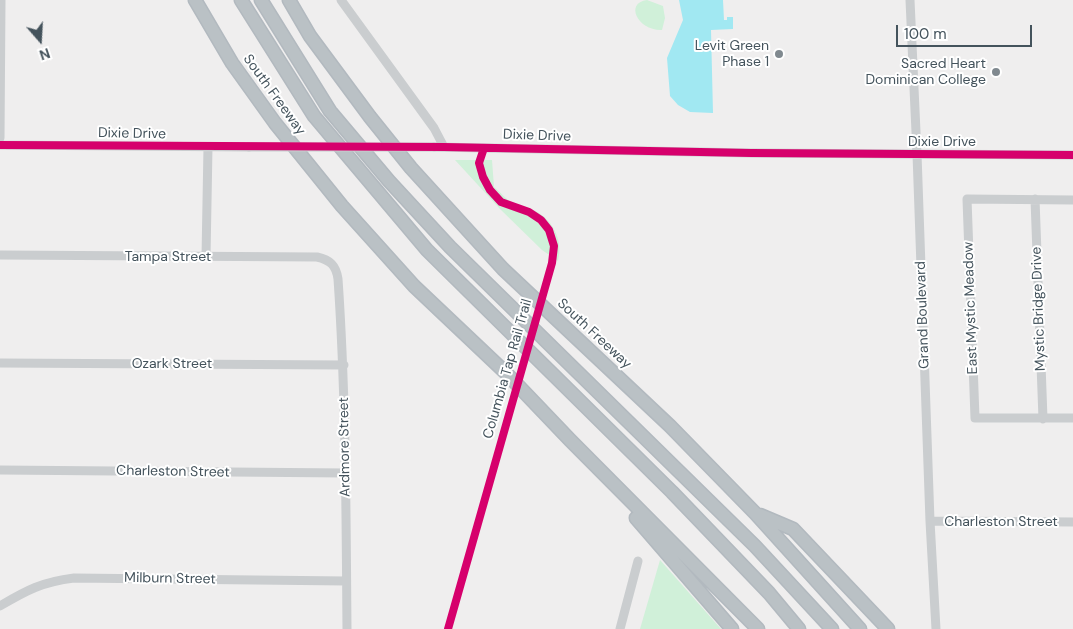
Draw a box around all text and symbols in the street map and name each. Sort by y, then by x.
north arrow [15,15,65,65]
scale bar [898,15,1034,47]
text: 100 m [904,24,947,44]
place label: Levit Green Phase 1 [695,38,769,70]
text: N [37,44,53,64]
marker: Levit Green Phase 1 [773,48,785,60]
street label: South Freeway [239,51,309,139]
place label: Sacred Heart Dominican College [865,56,986,88]
marker: Sacred Heart Dominican College [990,66,1002,78]
street label: Dixie Drive [98,125,166,143]
street label: Dixie Drive [503,126,571,146]
street label: Dixie Drive [908,134,976,150]
street label: East Mystic Meadow [960,241,982,375]
street label: Mystic Bridge Drive [1028,246,1050,372]
street label: Tampa Street [125,249,211,265]
street label: Grand Boulevard [913,261,933,369]
street label: South Freeway [553,295,635,373]
street label: Columbia Tap Rail Trail [480,297,536,441]
street label: Ozark Street [132,356,212,372]
street label: Ardmore Street [336,397,354,497]
street label: Charleston Street [116,463,230,481]
street label: Charleston Street [944,514,1058,530]
street label: Milburn Street [124,570,216,588]

